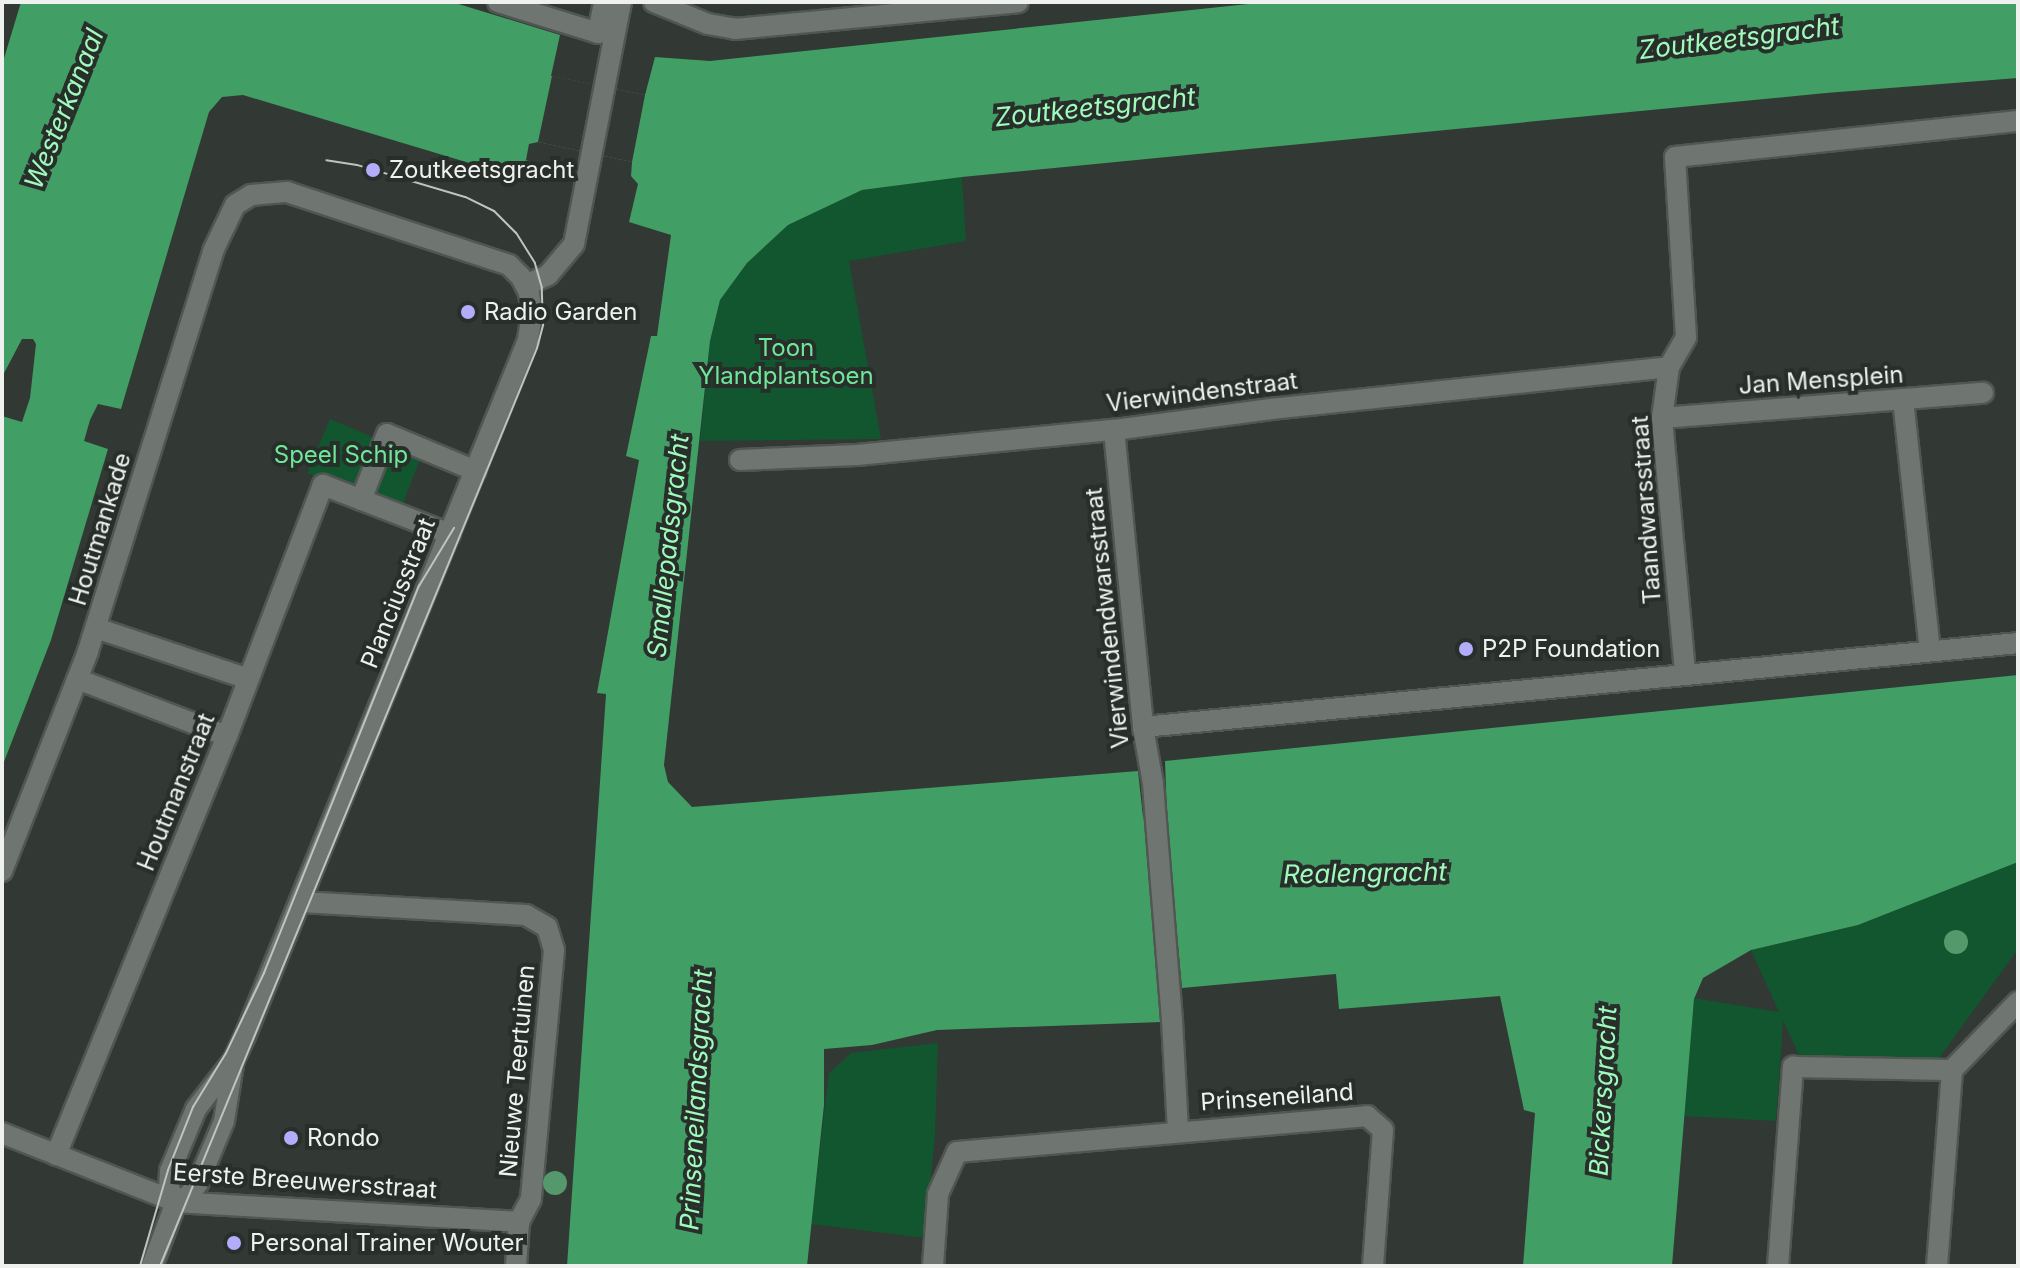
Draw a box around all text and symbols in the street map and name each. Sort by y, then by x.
water label: Zoutkeetsgracht [1637,10,1841,66]
water label: Westerkanaal [18,24,110,194]
water label: Zoutkeetsgracht [993,81,1197,133]
place label: Zoutkeetsgracht [389,156,574,184]
marker: Zoutkeetsgracht [364,161,382,179]
place label: Radio Garden [484,298,637,326]
marker: Radio Garden [459,303,477,321]
park label: Toon Ylandplantsoen [698,334,874,390]
street label: Jan Mensplein [1738,360,1904,400]
street label: Vierwindenstraat [1105,366,1299,418]
street label: Taandwarsstraat [1625,415,1667,605]
water label: Smallepadsgracht [641,433,695,659]
park label: Speel Schip [274,441,408,469]
street label: Houtmankade [63,449,137,609]
street label: Vierwindendwarsstraat [1079,486,1135,750]
street label: Planciusstraat [355,514,441,672]
place label: P2P Foundation [1482,635,1660,663]
marker: P2P Foundation [1457,640,1475,658]
street label: Houtmanstraat [131,709,221,875]
water label: Realengracht [1283,856,1447,890]
street label: Nieuwe Teertuinen [493,964,541,1178]
water label: Prinseneilandsgracht [674,969,718,1231]
water label: Bickersgracht [1583,1005,1623,1177]
street label: Prinseneiland [1199,1077,1355,1117]
place label: Rondo [307,1124,380,1152]
marker: Rondo [282,1129,300,1147]
street label: Eerste Breeuwersstraat [172,1157,438,1205]
place label: Personal Trainer Wouter [250,1229,524,1257]
marker: Personal Trainer Wouter [225,1234,243,1252]

